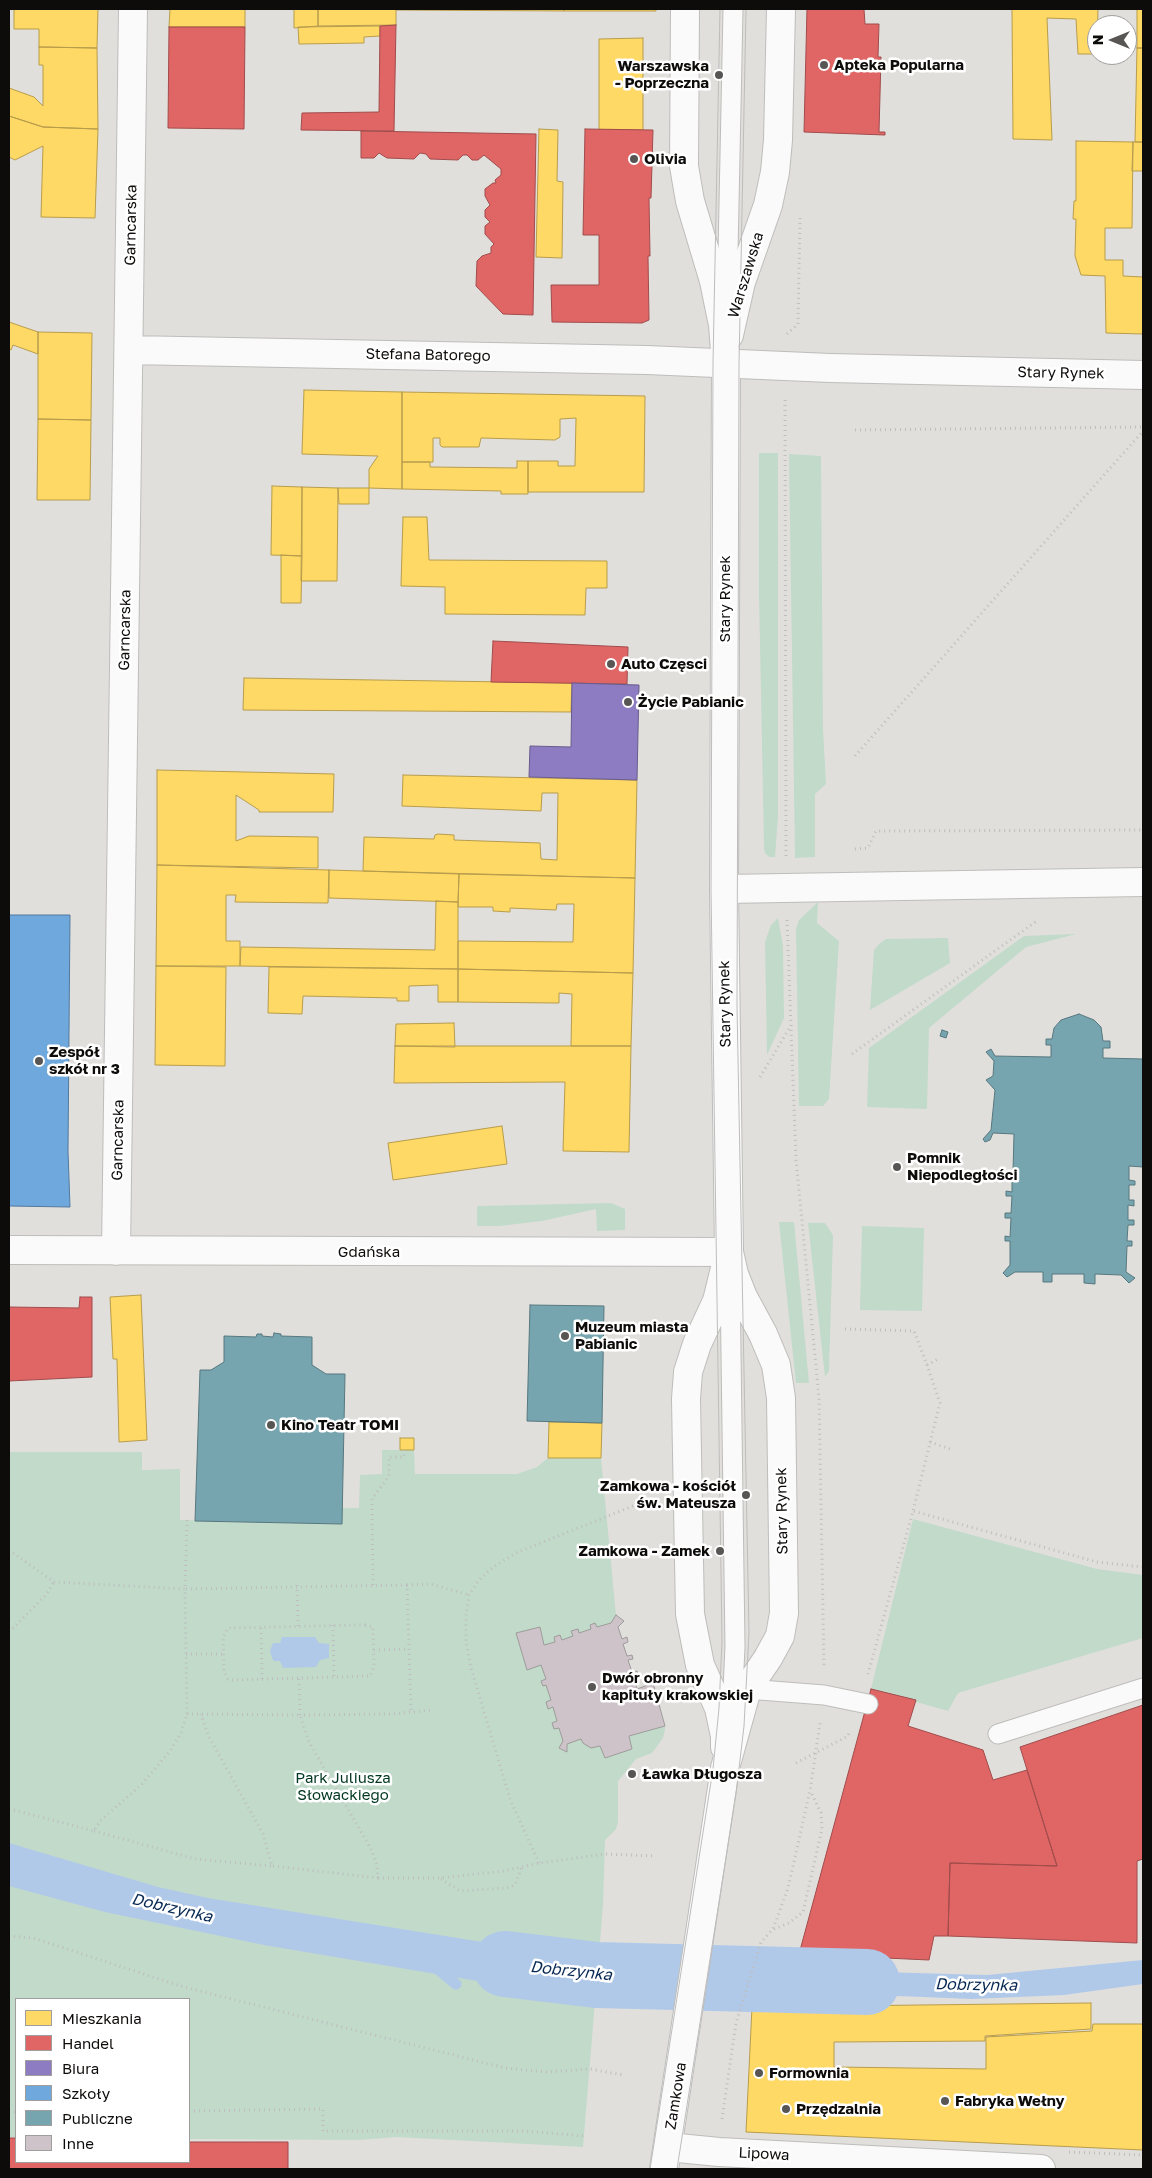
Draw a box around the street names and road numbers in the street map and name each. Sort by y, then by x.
street label: Garncarska [121,184,141,266]
street label: Warszawska [724,230,768,320]
street label: Stefana Batorego [365,345,491,365]
street label: Stary Rynek [1017,363,1105,383]
street label: Stary Rynek [716,555,734,643]
street label: Garncarska [115,589,135,671]
street label: Stary Rynek [715,960,735,1048]
street label: Garncarska [108,1099,128,1181]
street label: Gdańska [338,1243,400,1261]
street label: Stary Rynek [772,1467,792,1555]
street label: Zamkowa [662,2061,690,2131]
street label: Lipowa [738,2144,790,2164]

